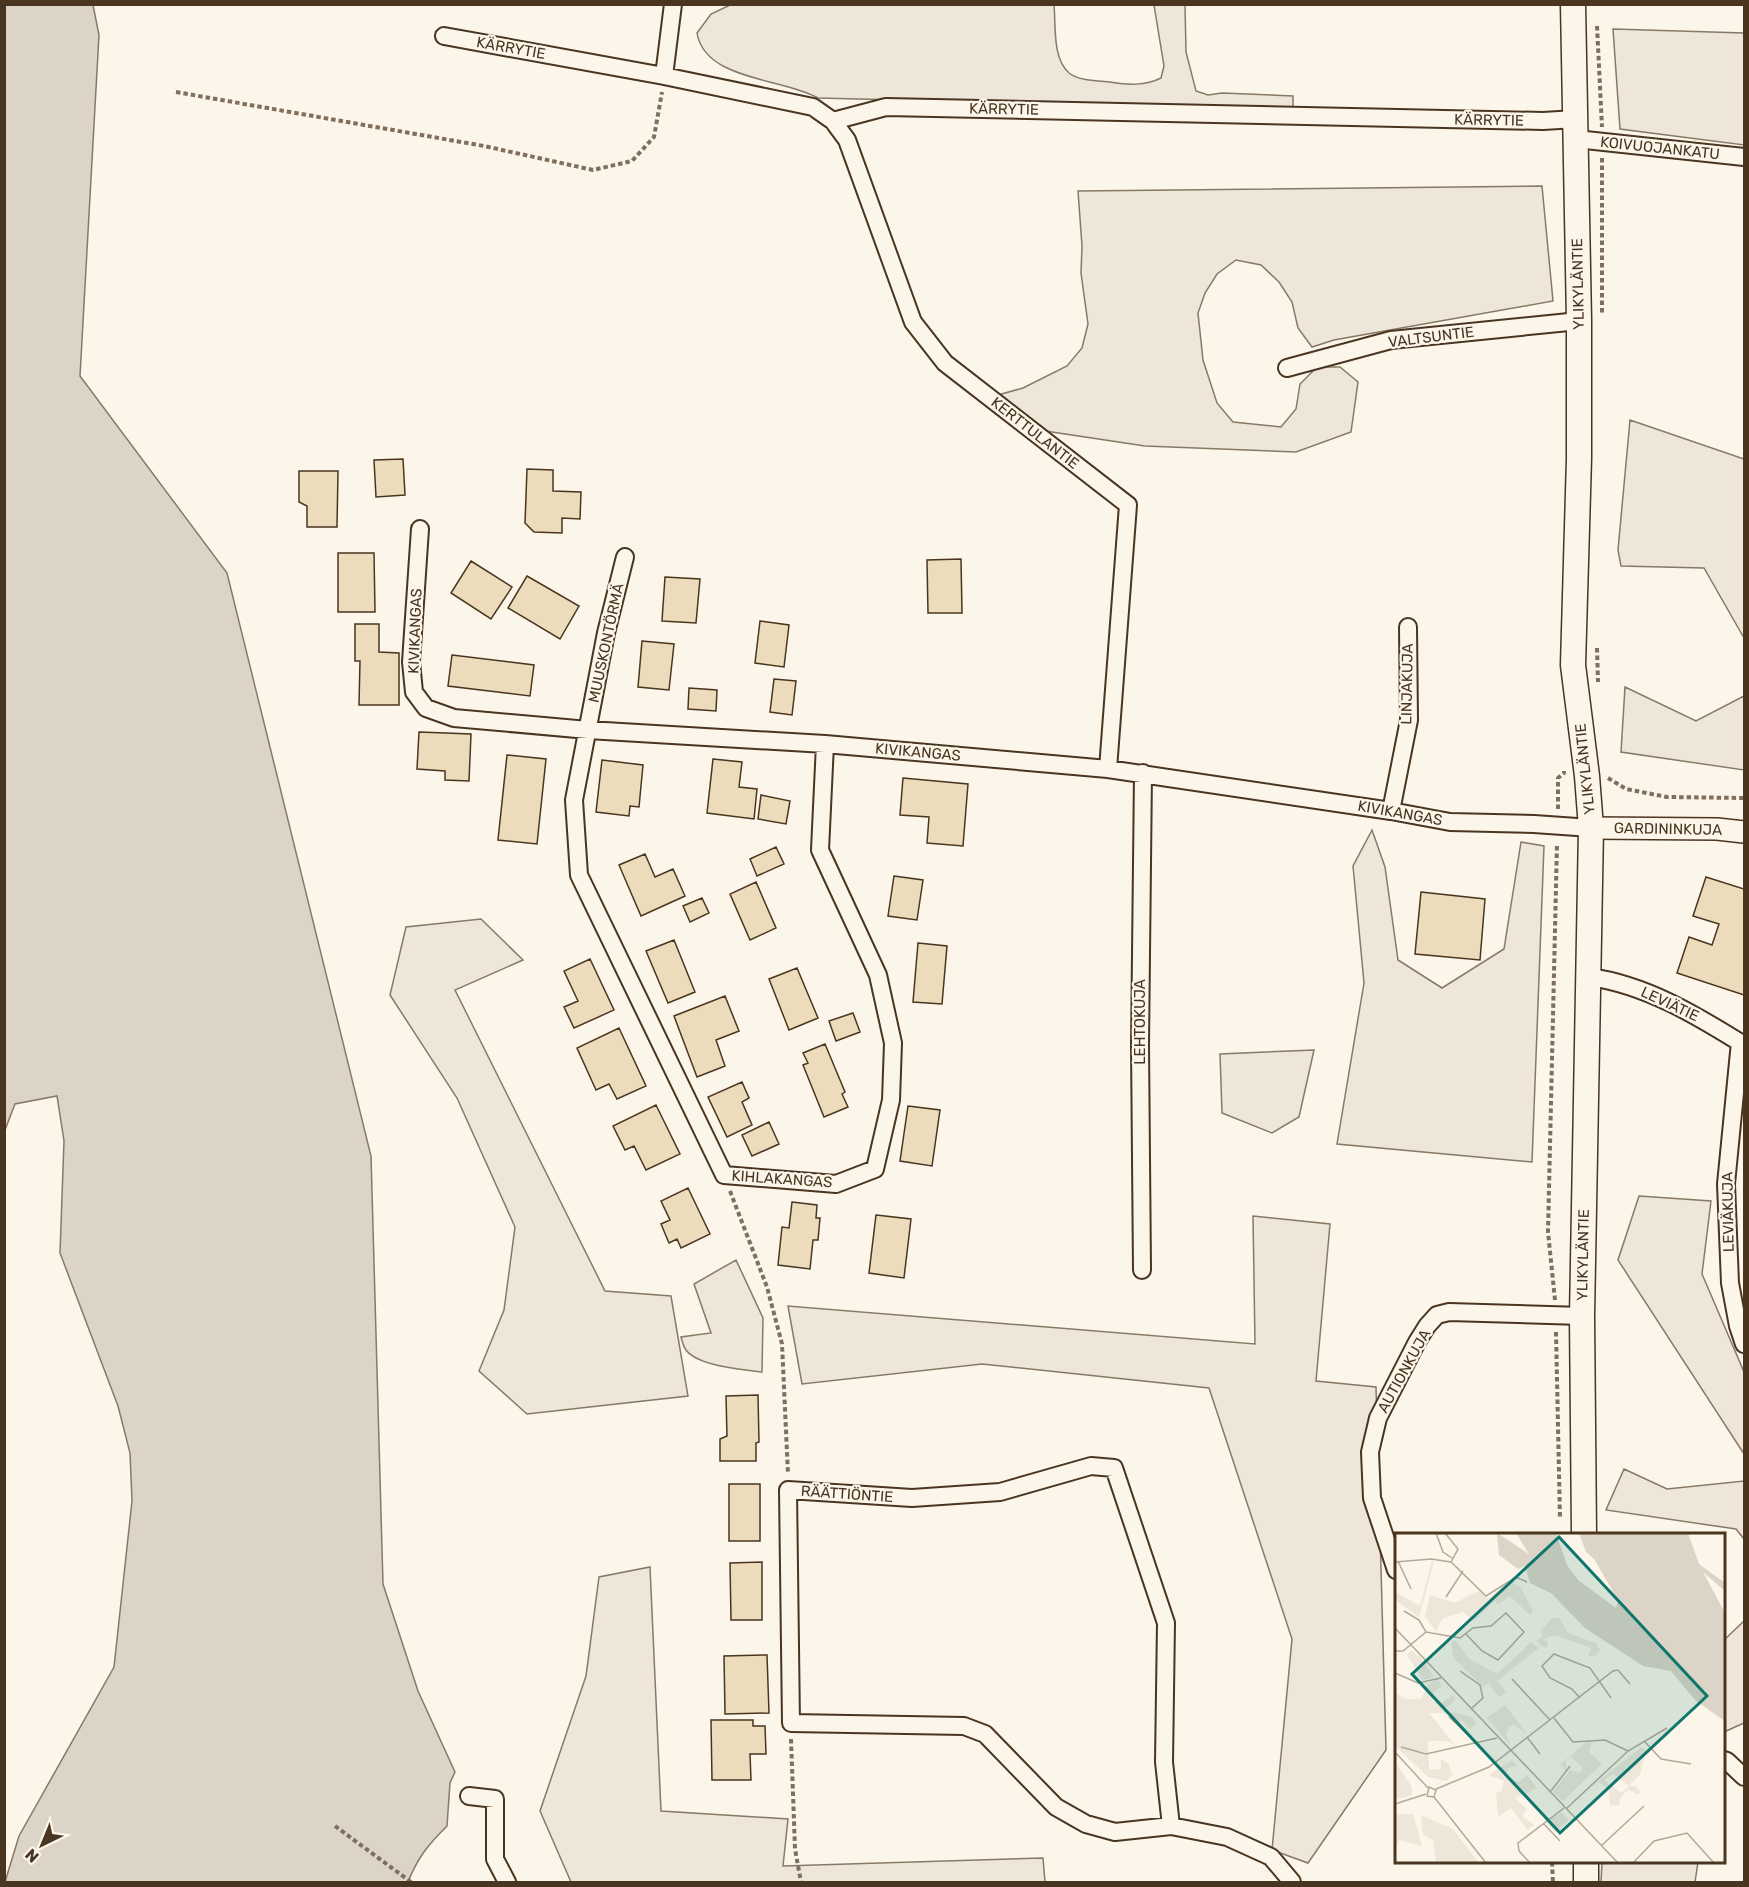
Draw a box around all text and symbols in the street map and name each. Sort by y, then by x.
street label: KÄRRYTIE [475,33,547,63]
street label: KÄRRYTIE [969,99,1039,119]
street label: KÄRRYTIE [1454,110,1524,130]
street label: KOIVUOJANKATU [1599,133,1721,163]
street label: YLIKYLÄNTIE [1568,238,1588,330]
street label: VALTSUNTIE [1387,323,1475,351]
street label: KERTTULANTIE [988,393,1082,473]
street label: MUUSKONTÖRMÄ [585,582,627,704]
street label: KIVIKANGAS [405,588,425,674]
street label: LINJAKUJA [1397,643,1417,725]
street label: YLIKYLÄNTIE [1571,722,1599,816]
street label: KIVIKANGAS [874,739,962,765]
street label: KIVIKANGAS [1356,797,1444,829]
street label: GARDININKUJA [1614,819,1722,839]
street label: LEHTOKUJA [1131,979,1149,1065]
street label: LEVIÄTIE [1638,983,1702,1025]
street label: KIHLAKANGAS [731,1166,833,1192]
street label: LEVIÄKUJA [1718,1172,1738,1252]
street label: YLIKYLÄNTIE [1573,1209,1593,1301]
street label: AUTIONKUJA [1374,1326,1434,1416]
street label: RÄÄTTIÖNTIE [800,1482,894,1506]
inset map [1395,1533,1725,1863]
north arrow [12,1815,72,1875]
text: N [21,1845,43,1866]

